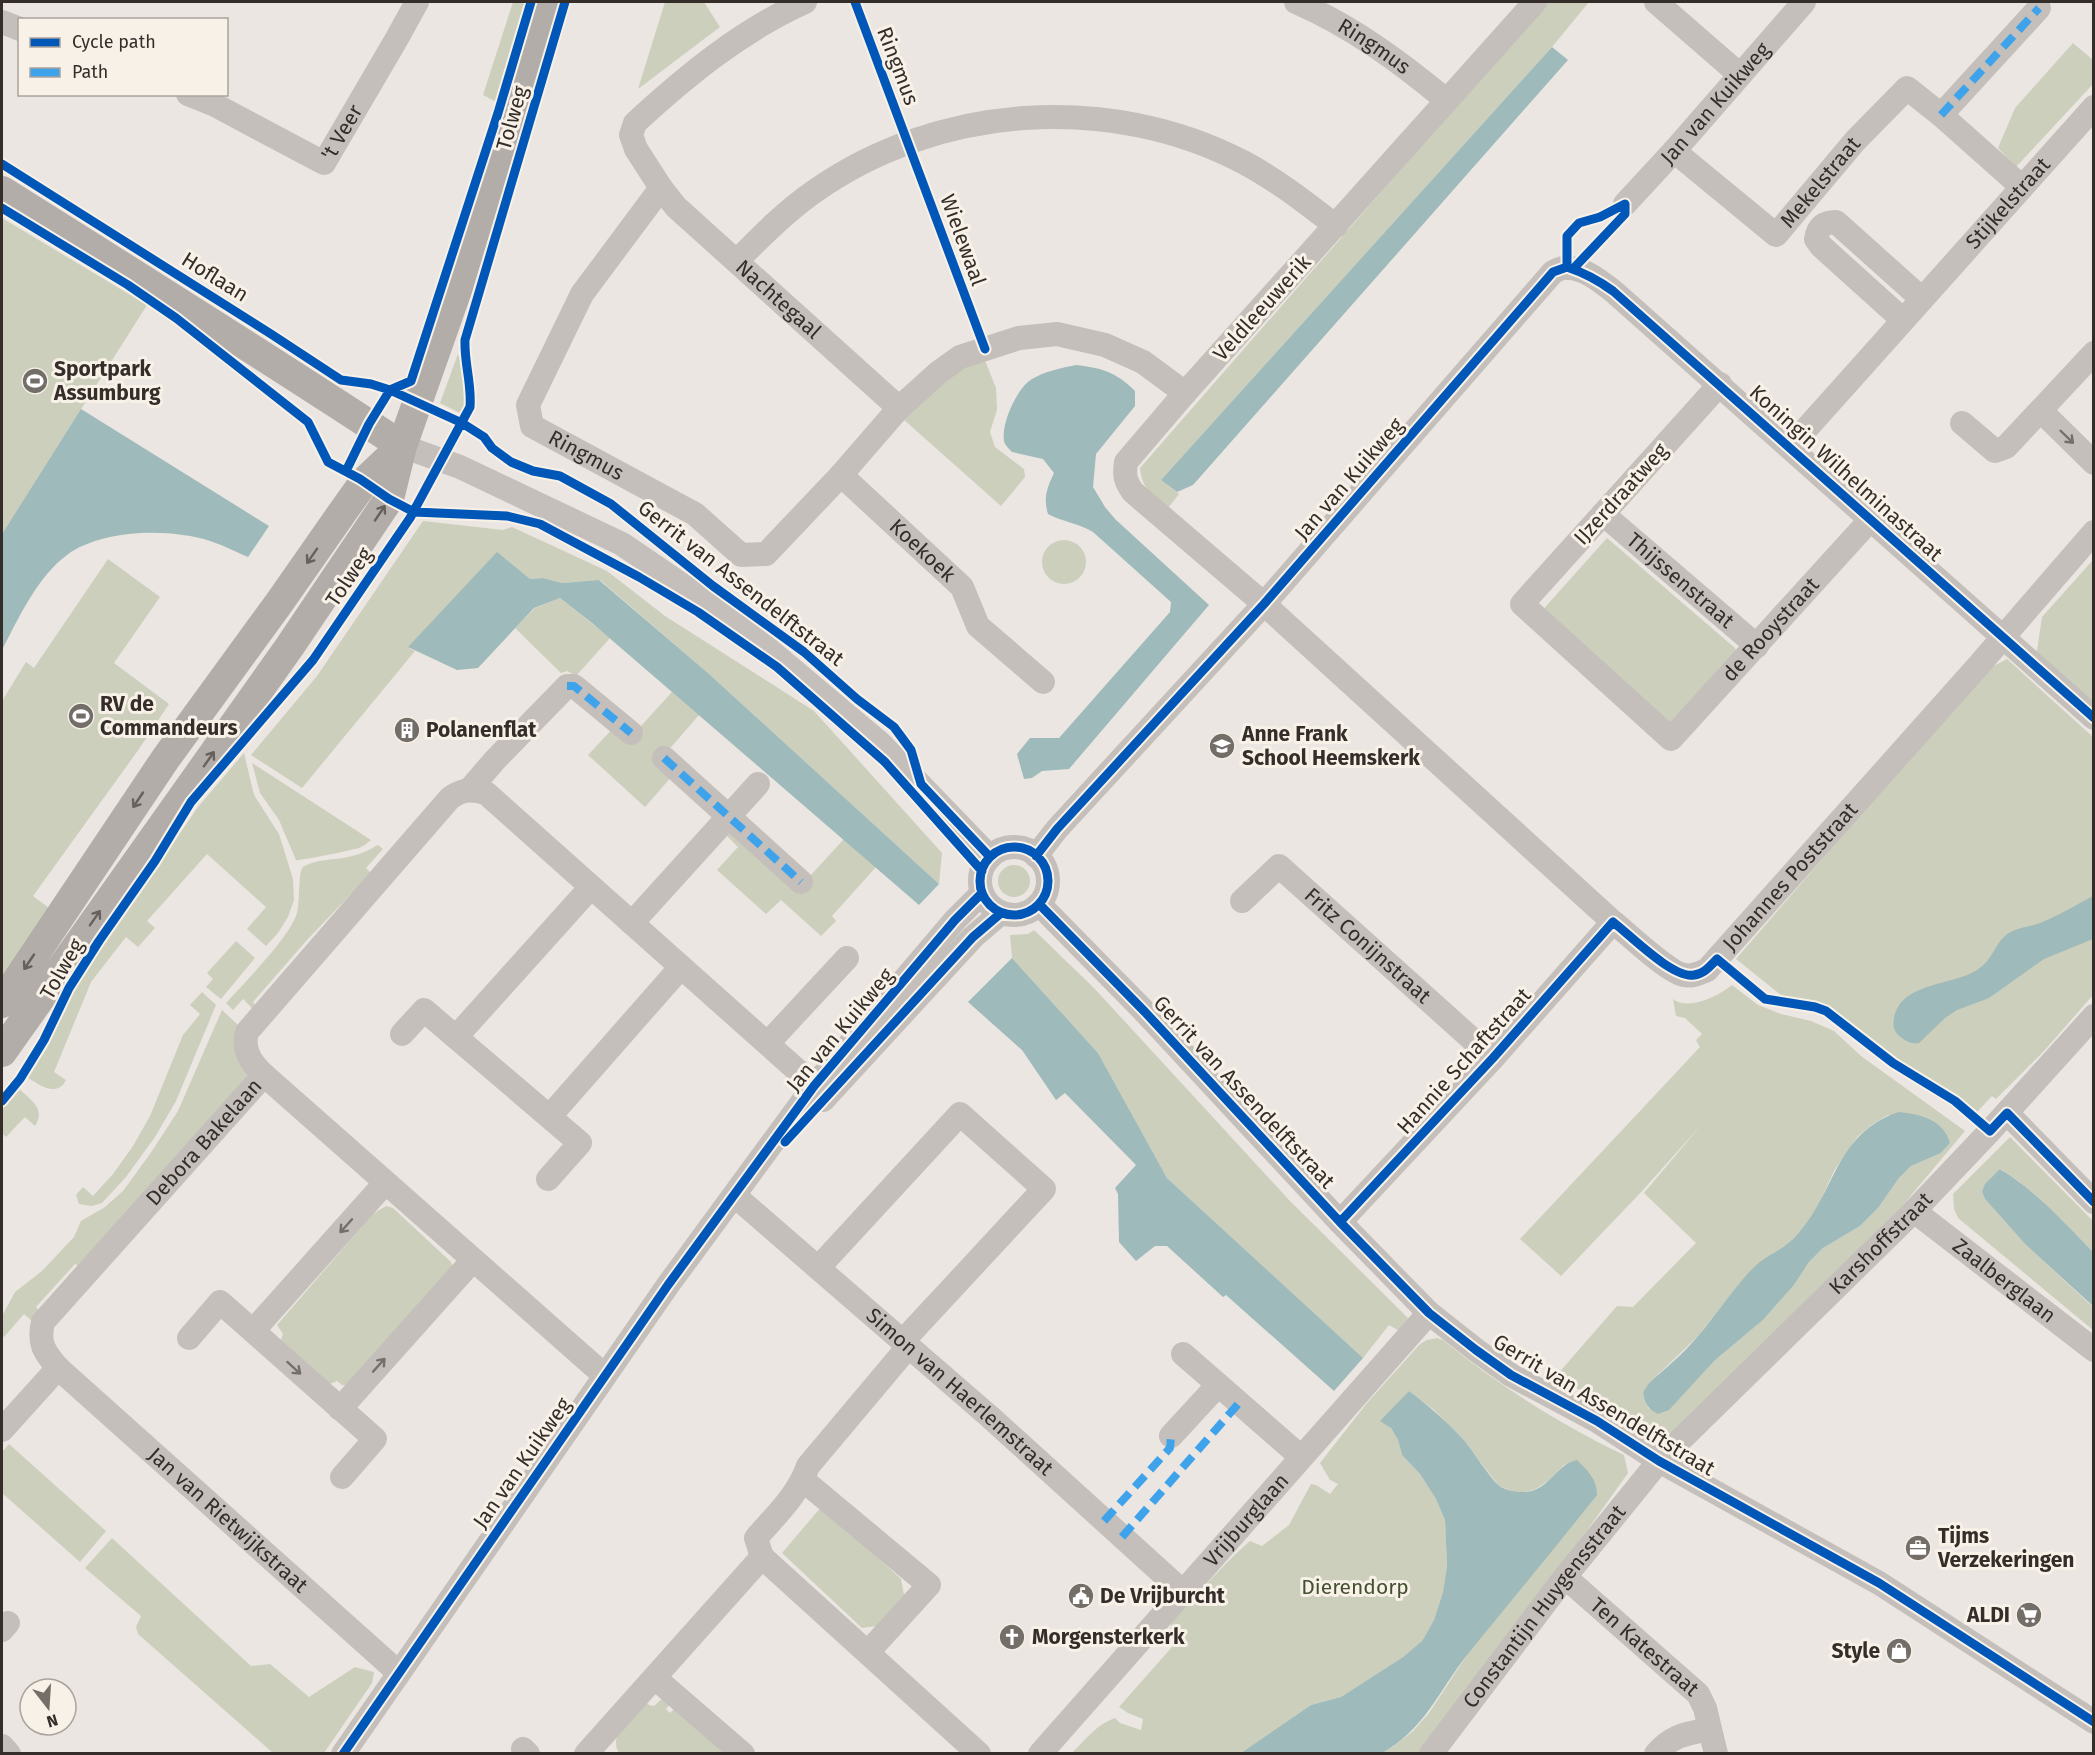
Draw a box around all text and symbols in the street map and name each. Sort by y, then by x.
street label: Ringmus [1333,13,1416,80]
legend [18,18,228,96]
street label: Ringmus [871,23,925,109]
text: Cycle path [72,31,156,53]
street label: Jan van Kuikweg [1655,37,1776,170]
text: Path [72,61,108,83]
street label: Tolweg [490,83,534,153]
street label: 't Veer [315,100,368,165]
street label: Mekelstraat [1775,131,1866,233]
street label: Stijkelstraat [1960,152,2056,254]
street label: Wielewaal [934,191,992,289]
street label: Hoflaan [177,246,253,308]
street label: Veldleeuwerik [1208,249,1317,366]
street label: Nachtegaal [730,254,826,344]
place label: Sportpark Assumburg [53,356,161,406]
sports icon: Sportpark Assumburg [20,366,50,396]
street label: Koningin Wilhelminastraat [1744,379,1948,567]
street label: Jan van Kuikweg [1289,412,1409,545]
street label: Ringmus [544,424,629,486]
one-way arrow [2060,429,2075,444]
street label: IJzerdraatweg [1568,438,1674,550]
street label: Gerrit van Assendelftstraat [633,494,850,672]
one-way arrow [374,505,386,522]
street label: Koekoek [884,513,961,588]
street label: Thijssenstraat [1621,527,1740,634]
street label: Tolweg [320,542,378,611]
one-way arrow [306,547,318,563]
street label: de Rooystraat [1717,572,1825,687]
place label: RV de Commandeurs [100,691,238,741]
sports icon: RV de Commandeurs [66,701,96,731]
building icon: Polanenflat [392,715,422,745]
place label: Polanenflat [426,717,537,743]
place label: Anne Frank School Heemskerk [1241,721,1420,771]
school or university icon: Anne Frank School Heemskerk [1207,731,1237,761]
one-way arrow [202,752,215,768]
one-way arrow [132,791,144,808]
street label: Johannes Poststraat [1717,797,1863,956]
street label: Fritz Conijnstraat [1299,882,1437,1009]
one-way arrow [89,911,101,927]
street label: Tolweg [34,934,90,1004]
one-way arrow [23,953,35,970]
street label: Jan van Kuikweg [781,963,899,1097]
street label: Hannie Schaftstraat [1391,982,1537,1140]
street label: Gerrit van Assendelftstraat [1148,990,1341,1194]
street label: Debora Bakelaan [140,1073,267,1211]
street label: Karshoffstraat [1824,1186,1938,1300]
one-way arrow [339,1219,353,1234]
street label: Zaalberglaan [1948,1233,2061,1329]
street label: Simon van Haerlemstraat [861,1302,1059,1481]
street label: Gerrit van Assendelftstraat [1488,1328,1720,1482]
one-way arrow [372,1358,386,1373]
one-way arrow [287,1361,302,1375]
street label: Jan van Kuikweg [467,1393,577,1533]
street label: Jan van Rietwijkstraat [143,1442,313,1598]
street label: Vrijburglaan [1198,1468,1295,1572]
street label: Constantijn Huygensstraat [1457,1499,1631,1713]
place label: Tijms Verzekeringen [1937,1523,2074,1573]
office icon: Tijms Verzekeringen [1903,1533,1933,1563]
park label: Dierendorp [1301,1574,1409,1600]
public building icon: De Vrijburcht [1066,1581,1096,1611]
place label: De Vrijburcht [1100,1583,1226,1609]
street label: Ten Katestraat [1585,1592,1705,1702]
supermarket icon: ALDI [2014,1600,2044,1630]
place label: ALDI [1966,1602,2010,1628]
church icon: Morgensterkerk [997,1622,1027,1652]
place label: Morgensterkerk [1032,1624,1185,1650]
shop icon: Style [1884,1636,1914,1666]
place label: Style [1831,1638,1880,1664]
north arrow [18,1677,78,1737]
text: N [44,1710,60,1732]

